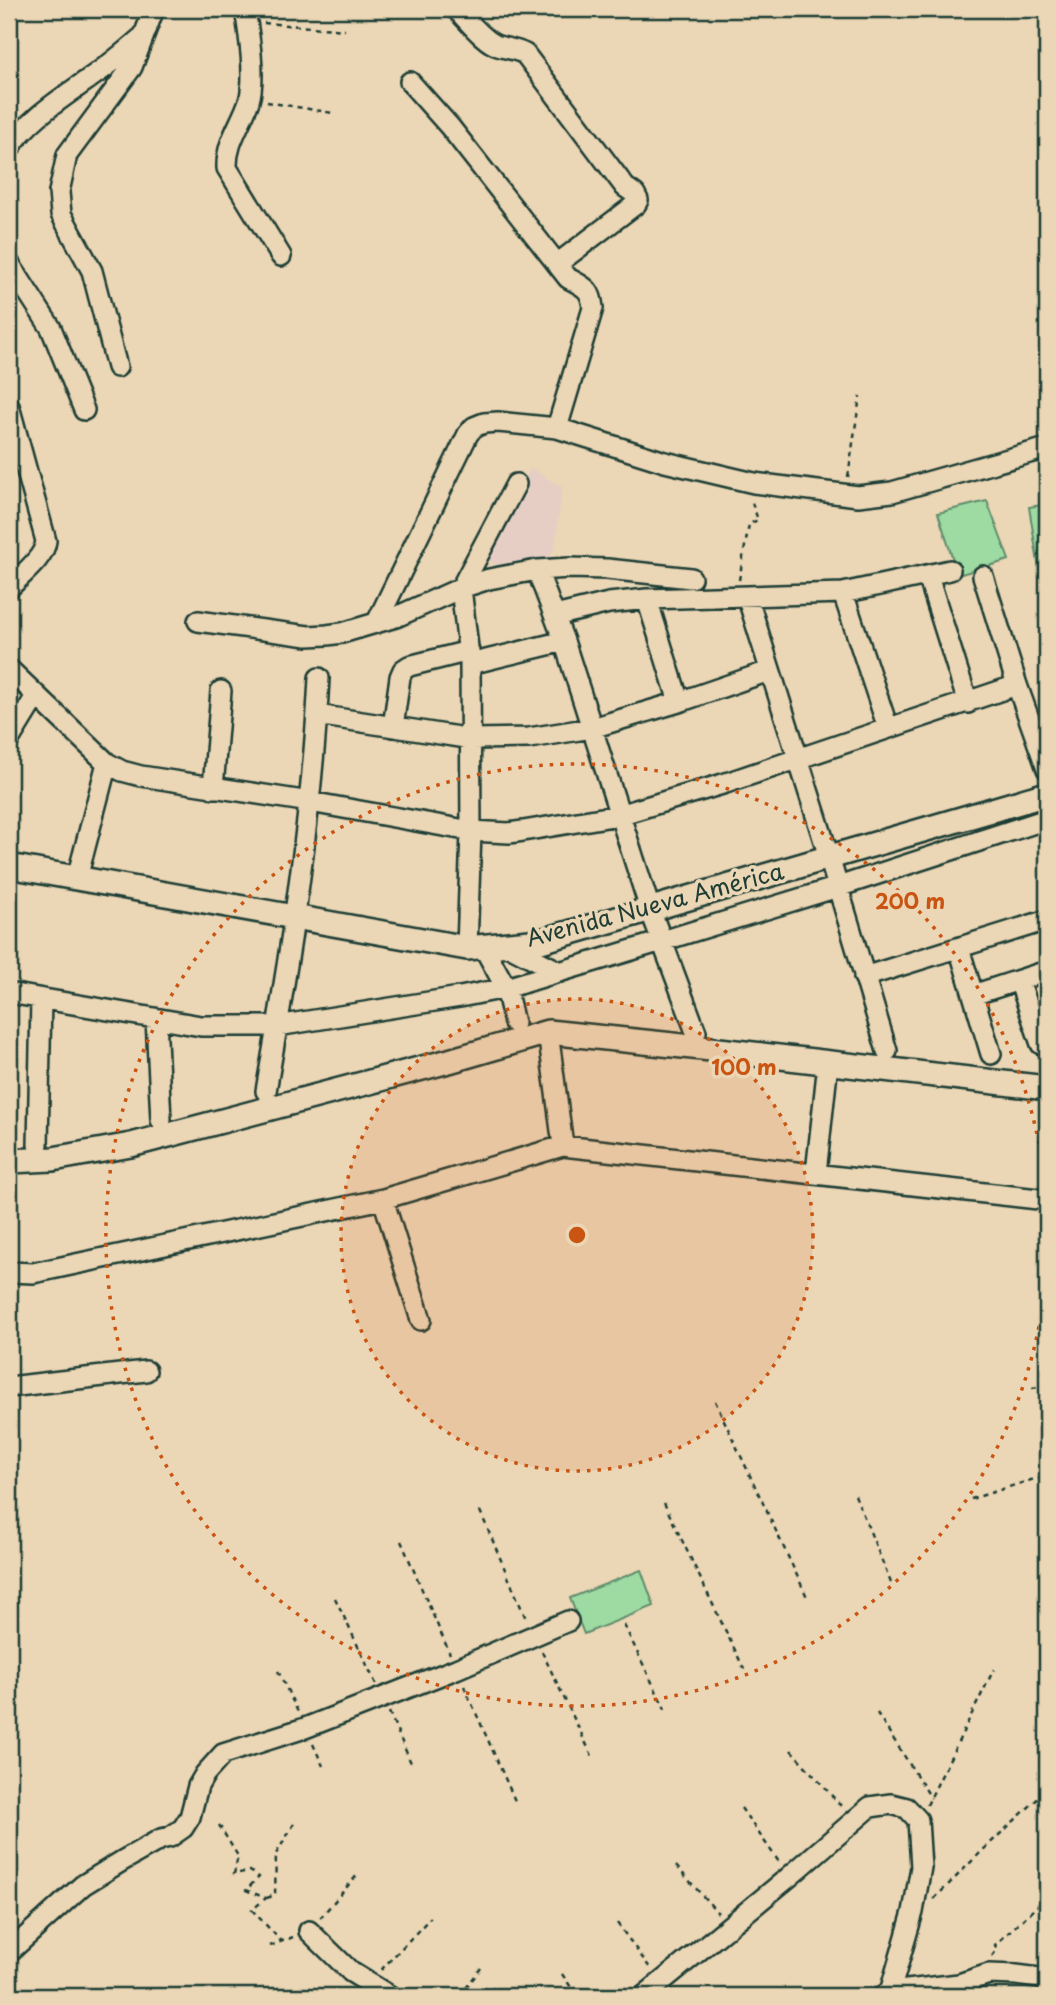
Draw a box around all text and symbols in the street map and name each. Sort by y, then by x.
street label: Avenida Nueva América [522,852,788,955]
text: 200 m [875,884,945,916]
text: 100 m [711,1050,777,1082]
centre of rings [565,1223,589,1247]

